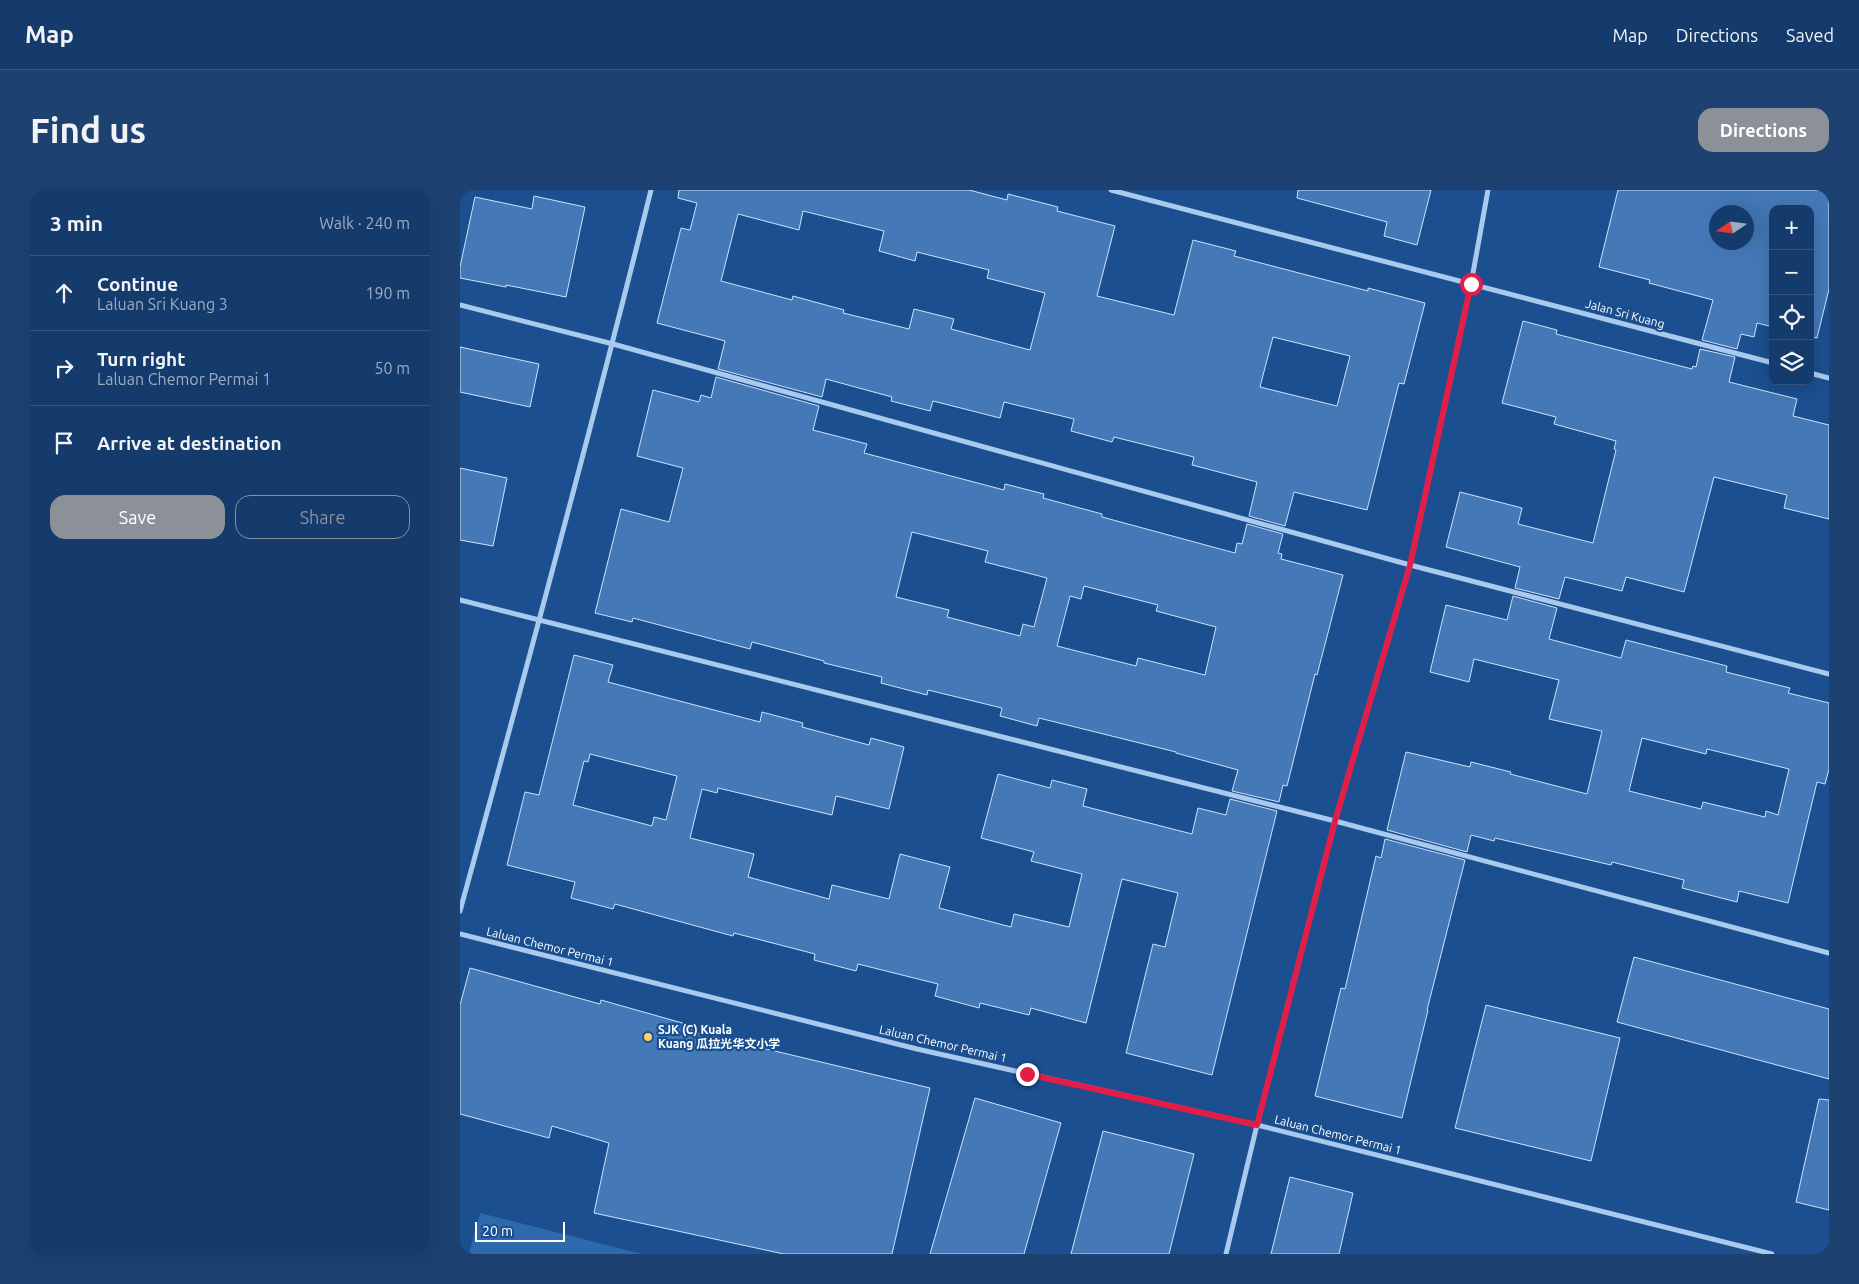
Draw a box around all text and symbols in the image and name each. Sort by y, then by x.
text: Map [25,21,74,48]
text: Map [1612,25,1648,45]
text: Directions [1676,25,1758,45]
text: Saved [1786,25,1834,45]
button: Directions [1698,108,1829,152]
text: Find us [30,110,146,150]
north arrow [1709,205,1754,250]
map controls [1769,205,1814,385]
button: + [1769,205,1814,250]
text: 3 min [50,211,103,235]
text: Walk · 240 m [319,214,410,232]
button: − [1769,250,1814,295]
text: Continue [97,273,178,295]
route start [1460,273,1483,296]
icon: ahead [50,279,78,307]
text: 190 m [365,284,410,302]
text: Laluan Sri Kuang 3 [97,295,228,313]
button: locate [1769,295,1814,340]
street label: Jalan Sri Kuang [1584,297,1666,330]
button: layers [1769,340,1814,385]
text: Turn right [97,348,185,370]
icon: right [50,354,78,382]
text: 50 m [374,359,410,377]
text: Laluan Chemor Permai 1 [97,370,271,388]
icon: arrive [50,429,78,457]
text: Arrive at destination [97,432,282,454]
button: Save [50,495,225,539]
button: Share [235,495,410,539]
street label: Laluan Chemor Permai 1 [485,924,615,969]
street label: Laluan Chemor Permai 1 [878,1022,1008,1065]
place label: SJK (C) Kuala Kuang 瓜拉光华文小学 [658,1023,780,1050]
marker: SJK (C) Kuala Kuang 瓜拉光华文小学 [642,1031,654,1043]
route end [1016,1063,1039,1086]
street label: Laluan Chemor Permai 1 [1273,1112,1403,1157]
scale bar [475,1219,565,1242]
text: 20 m [482,1223,513,1239]

